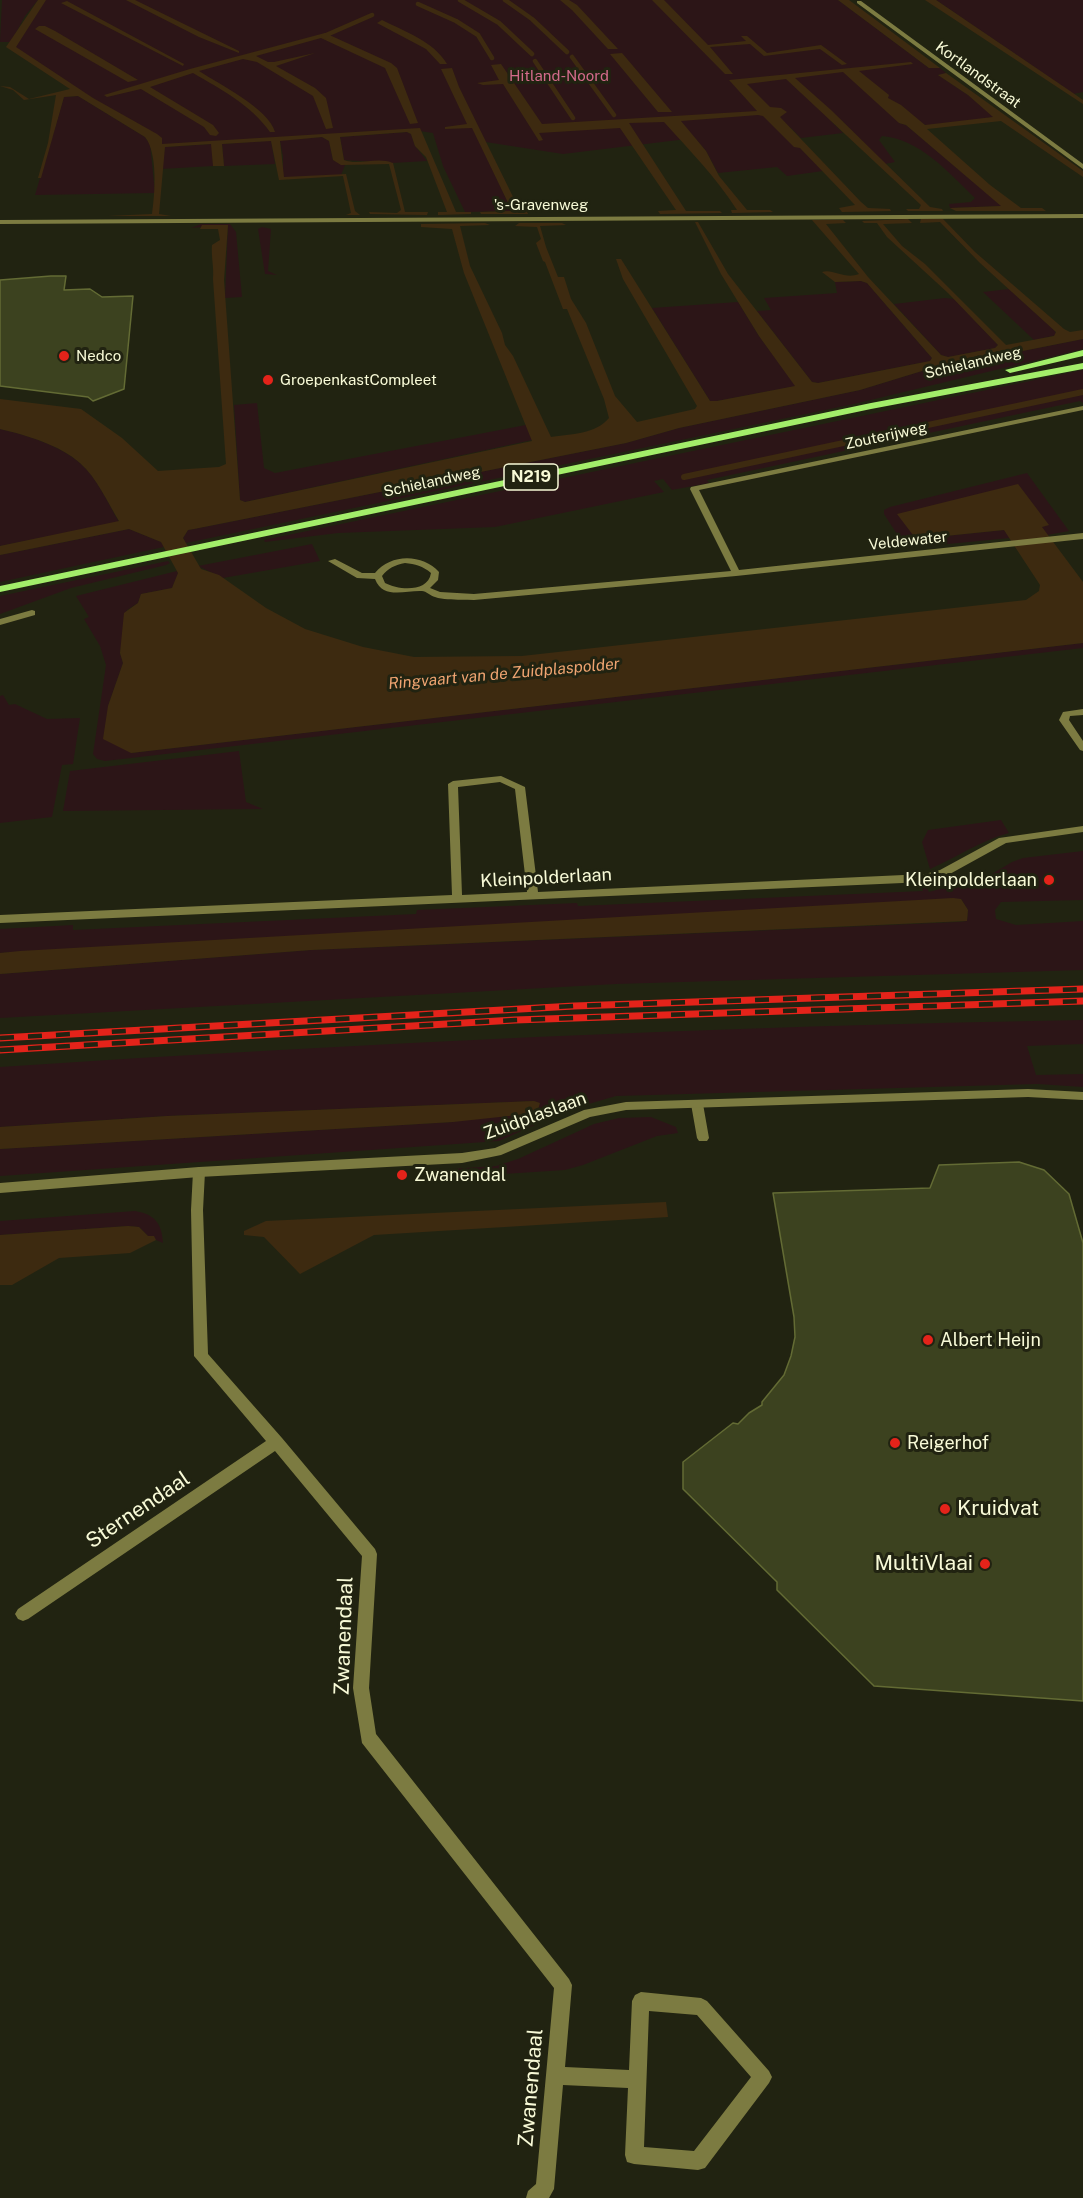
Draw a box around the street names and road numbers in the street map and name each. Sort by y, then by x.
street label: Kortlandstraat [932,38,1024,112]
street label: 's-Gravenweg [494,196,588,214]
street label: Schielandweg [923,343,1023,383]
street label: Zouterijweg [843,419,929,453]
street label: Schielandweg [382,463,482,501]
road number: N219 [504,464,558,490]
street label: Veldewater [868,528,948,554]
street label: Kleinpolderlaan [480,864,612,892]
street label: Zuidplaslaan [481,1087,589,1145]
street label: Sternendaal [81,1466,195,1554]
street label: Zwanendaal [329,1576,359,1696]
street label: Zwanendaal [513,2028,549,2148]

